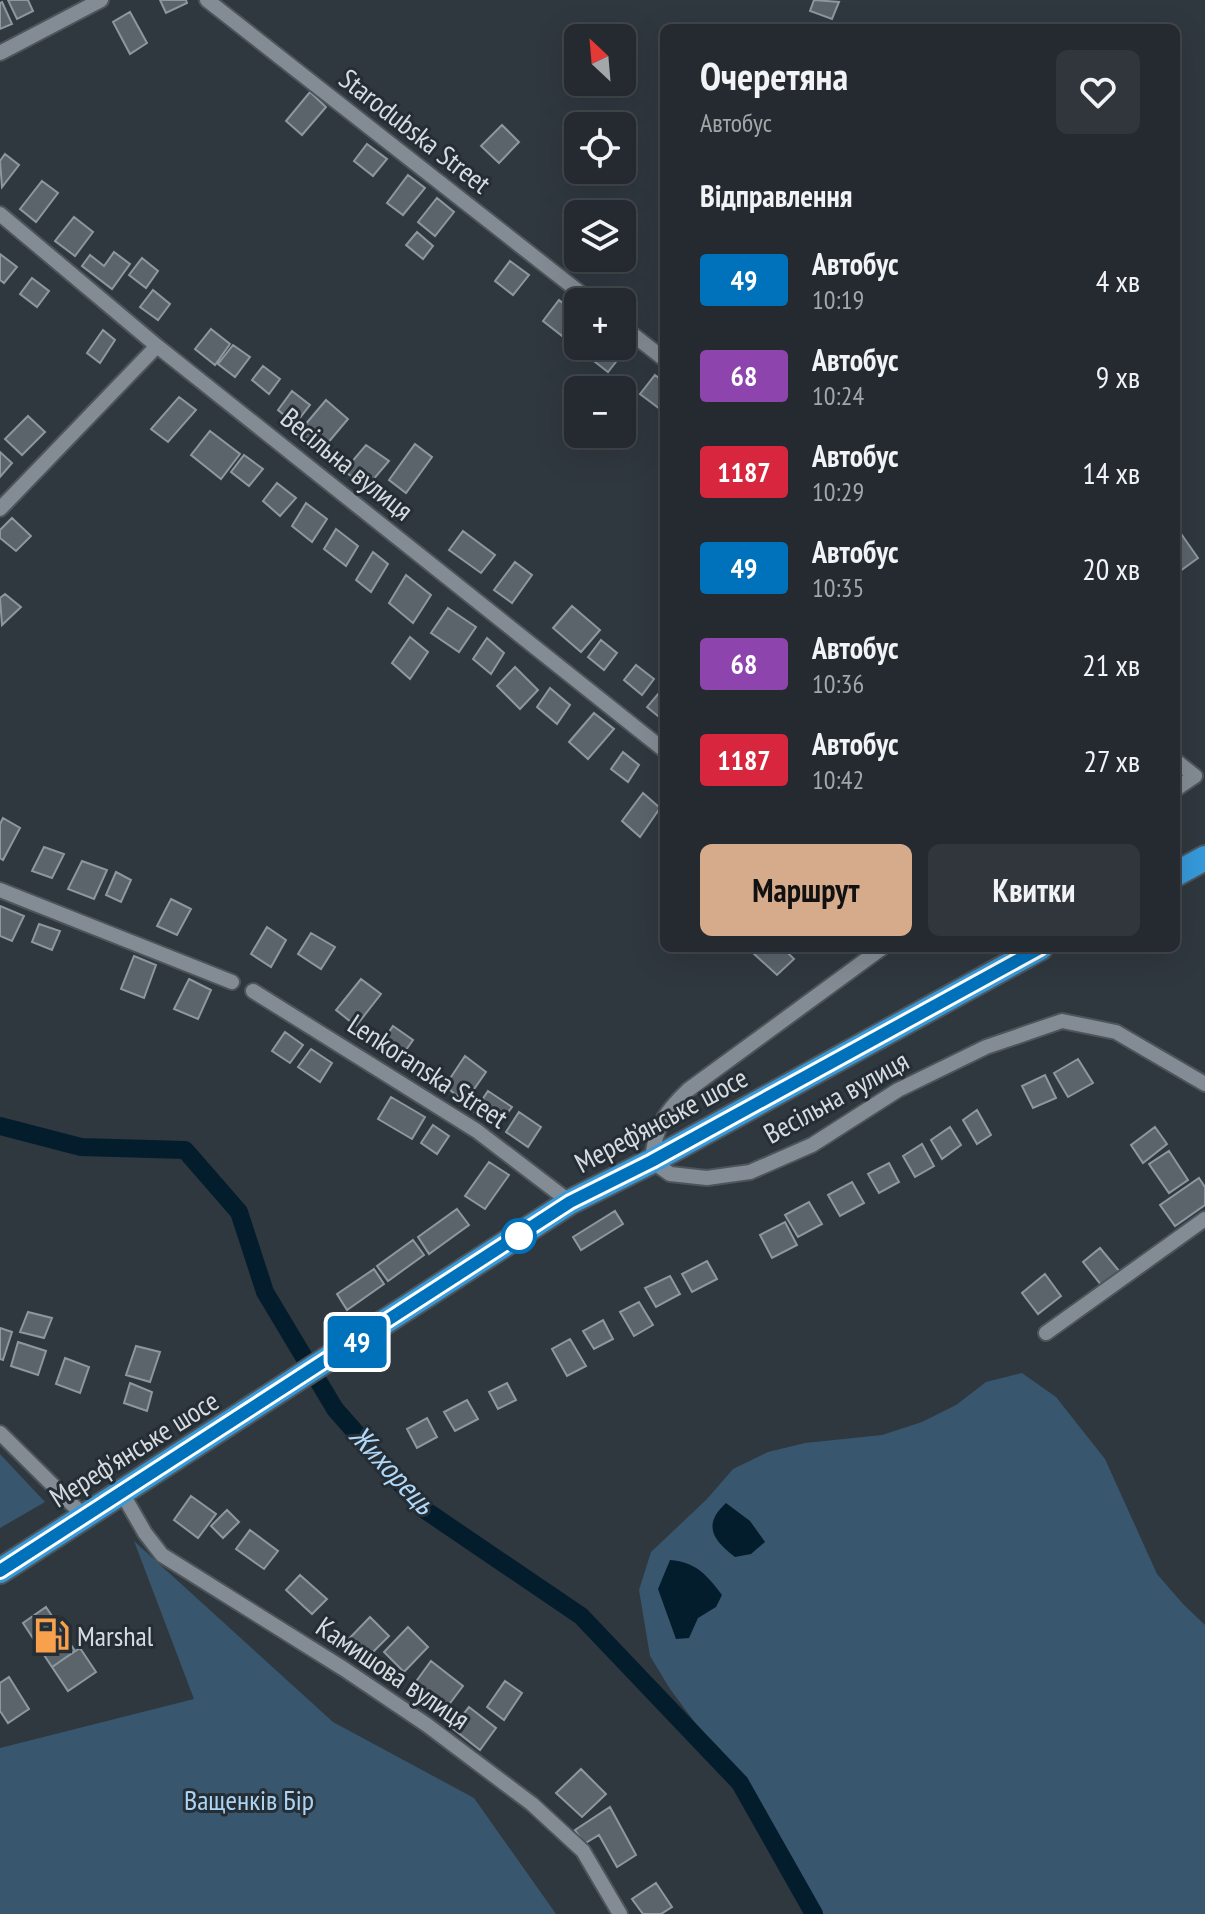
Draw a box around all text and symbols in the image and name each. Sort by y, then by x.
north arrow [564,24,636,96]
map controls [564,24,636,448]
button: heart [1056,50,1140,134]
text: Очеретяна [700,51,848,100]
street label: Starodubska Street [332,60,499,202]
text: Автобус [700,106,772,139]
button: locate [564,112,636,184]
text: Відправлення [700,176,852,215]
button: layers [564,200,636,272]
text: Автобус [812,244,899,283]
text: 49 [731,261,757,298]
text: 4 хв [1096,261,1140,300]
text: 10:19 [812,283,864,316]
button: + [564,288,636,360]
text: Автобус [812,340,899,379]
text: 68 [731,357,757,394]
text: 9 хв [1096,357,1140,396]
button: − [564,376,636,448]
text: 10:24 [812,379,864,412]
street label: Весільна вулиця [273,399,421,528]
text: Автобус [812,436,899,475]
text: 1187 [717,453,771,490]
text: 14 хв [1082,453,1140,492]
text: 10:29 [812,475,864,508]
text: Автобус [812,532,899,571]
text: 49 [731,549,757,586]
text: 20 хв [1082,549,1140,588]
text: 10:35 [812,571,864,604]
text: Автобус [812,628,899,667]
text: 68 [731,645,757,682]
text: 21 хв [1082,645,1140,684]
text: 10:36 [812,667,864,700]
text: Автобус [812,724,899,763]
text: 1187 [717,741,771,778]
text: 27 хв [1083,741,1140,780]
text: 10:42 [812,763,864,796]
button: Маршрут [700,844,912,936]
button: Квитки [928,844,1140,936]
street label: Lenkoranska Street [341,1005,516,1136]
street label: Весільна вулиця [757,1042,915,1152]
street label: Мереф’янське шосе [568,1058,754,1181]
unlabelled marker [502,1219,536,1253]
line badge: 49 [321,1316,393,1368]
text: 49 [344,1323,370,1360]
street label: Мереф'янське шосе [42,1382,225,1515]
water label: Жихорець [341,1416,445,1523]
street label: Камишова вулиця [309,1608,477,1738]
fuel station icon: Marshal [32,1617,70,1655]
place label: Marshal [77,1617,154,1654]
park label: Ващенків Бір [184,1781,314,1818]

